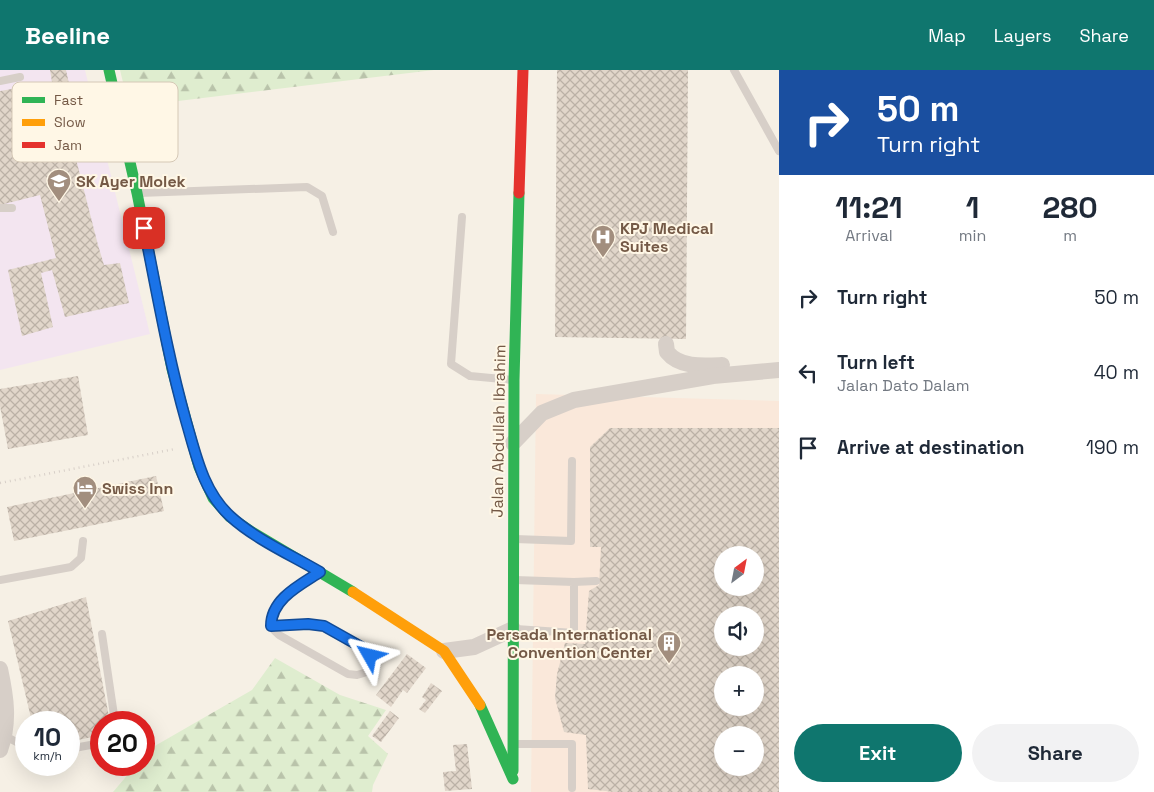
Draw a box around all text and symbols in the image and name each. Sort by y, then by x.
text: Beeline [25,20,110,51]
text: Map [928,24,966,47]
text: Layers [994,24,1051,47]
text: Share [1079,24,1129,47]
legend [12,82,178,162]
text: 50 m [877,87,959,131]
icon: right [794,90,859,155]
text: Fast [54,91,83,109]
text: Slow [54,113,86,131]
text: Turn right [877,130,980,158]
text: Jam [54,136,82,154]
school or university icon: SK Ayer Molek [46,168,72,202]
place label: SK Ayer Molek [76,171,186,192]
text: 11:21 [835,188,903,227]
text: 1 [966,188,979,227]
text: 280 [1043,188,1098,227]
pin [123,207,165,249]
icon: arrive [130,214,158,242]
place label: KPJ Medical Suites [620,218,714,257]
hospital icon: KPJ Medical Suites [590,224,616,258]
text: Arrival [845,225,893,246]
text: min [959,225,986,246]
text: m [1063,225,1077,246]
icon: right [794,284,822,312]
text: Turn right [837,285,927,310]
text: 50 m [1094,285,1139,310]
street label: Jalan Abdullah Ibrahim [486,344,511,518]
text: Turn left [837,350,915,375]
icon: left [794,359,822,387]
text: 40 m [1094,360,1139,385]
text: Jalan Dato Dalam [837,375,969,396]
icon: arrive [794,434,822,462]
text: Arrive at destination [837,435,1025,460]
text: 190 m [1086,435,1139,460]
hotel icon: Swiss Inn [72,475,98,509]
place label: Swiss Inn [102,478,173,499]
north arrow [714,546,764,596]
map controls [714,546,764,776]
button: sound [714,606,764,656]
place label: Persada International Convention Center [487,624,652,663]
position arrow [343,629,395,681]
building icon: Persada International Convention Center [656,630,682,664]
button: + [714,666,764,716]
speed limit sign: 20 [90,711,155,776]
text: 10 [34,721,61,753]
button: Exit [794,724,962,782]
button: Share [972,724,1139,782]
button: − [714,726,764,776]
text: km/h [33,748,62,764]

